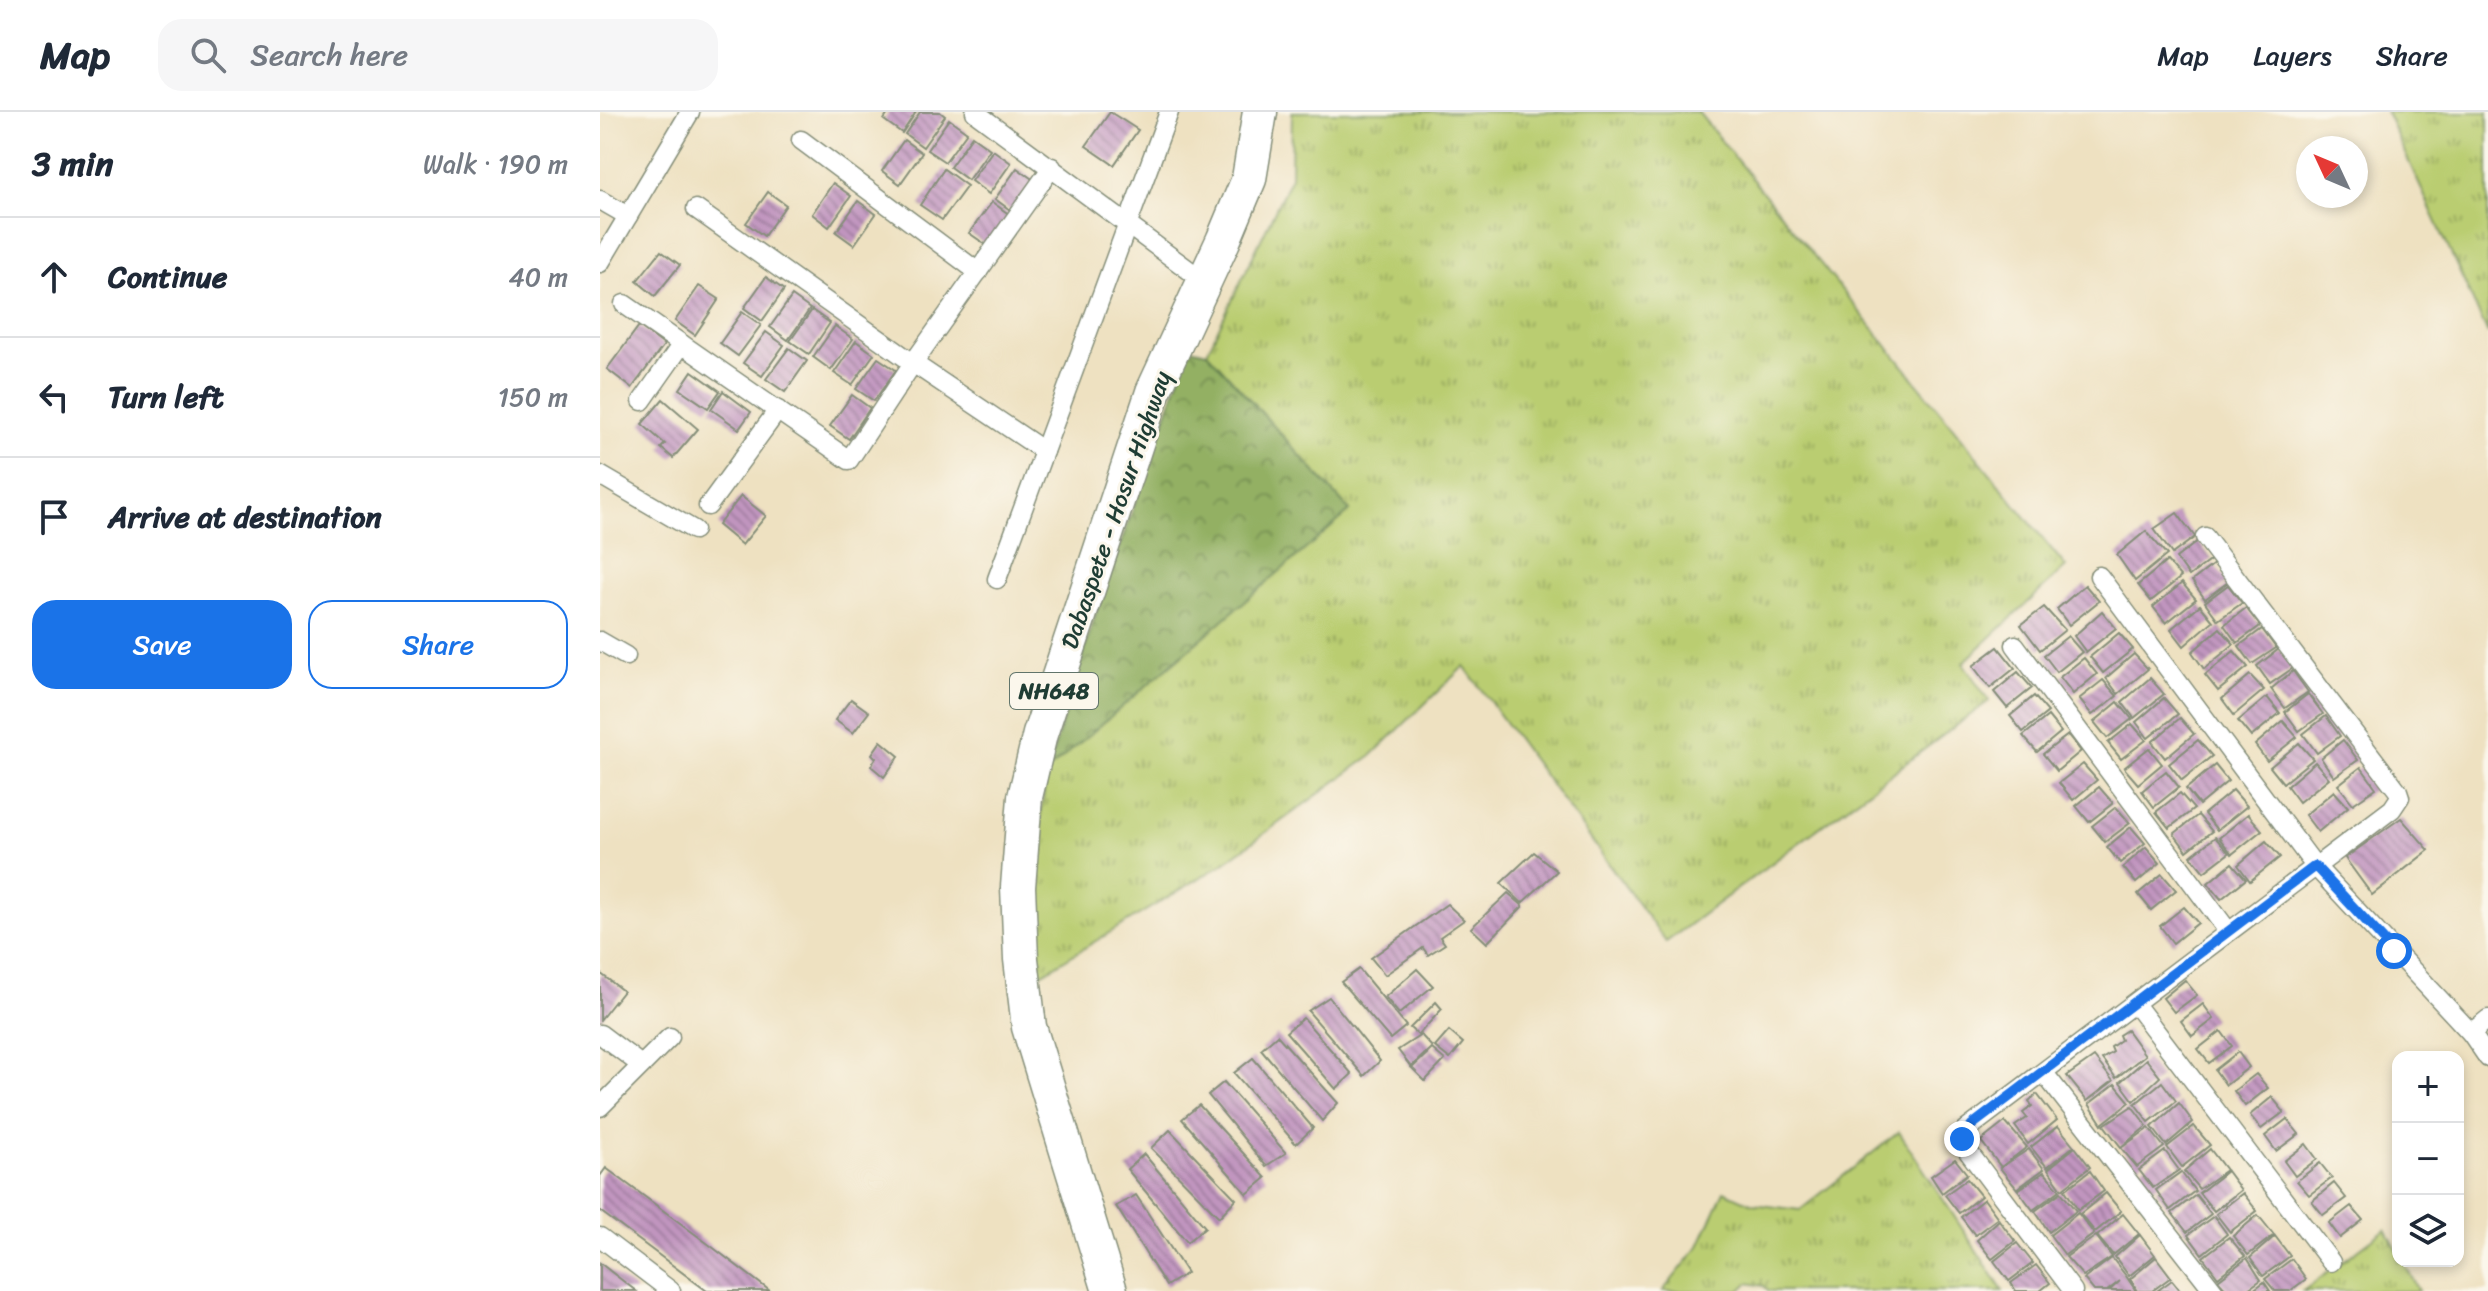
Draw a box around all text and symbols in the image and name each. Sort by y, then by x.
search box [158,19,718,91]
text: Map [40,22,110,89]
text: Search here [250,28,408,82]
text: Map [2157,31,2209,80]
text: Layers [2253,31,2332,80]
text: Share [2376,31,2448,80]
icon: search [186,33,230,77]
text: 3 min [32,134,113,194]
north arrow [2296,136,2368,208]
text: Walk · 190 m [423,141,568,187]
text: Continue [108,250,227,304]
text: 40 m [509,254,568,300]
icon: ahead [32,255,76,299]
street label: Dabaspete - Hosur Highway [1049,365,1184,655]
text: Turn left [108,370,224,424]
text: 150 m [498,374,568,420]
icon: left [32,375,76,419]
text: Arrive at destination [108,490,382,544]
icon: arrive [32,495,76,539]
button: Save [32,600,292,689]
button: Share [308,600,568,689]
road number: NH648 [1010,673,1098,709]
route start [2376,933,2412,969]
map controls [2392,1051,2464,1267]
button: + [2392,1051,2464,1123]
route end [1944,1121,1980,1157]
button: − [2392,1123,2464,1195]
button: layers [2392,1195,2464,1267]

